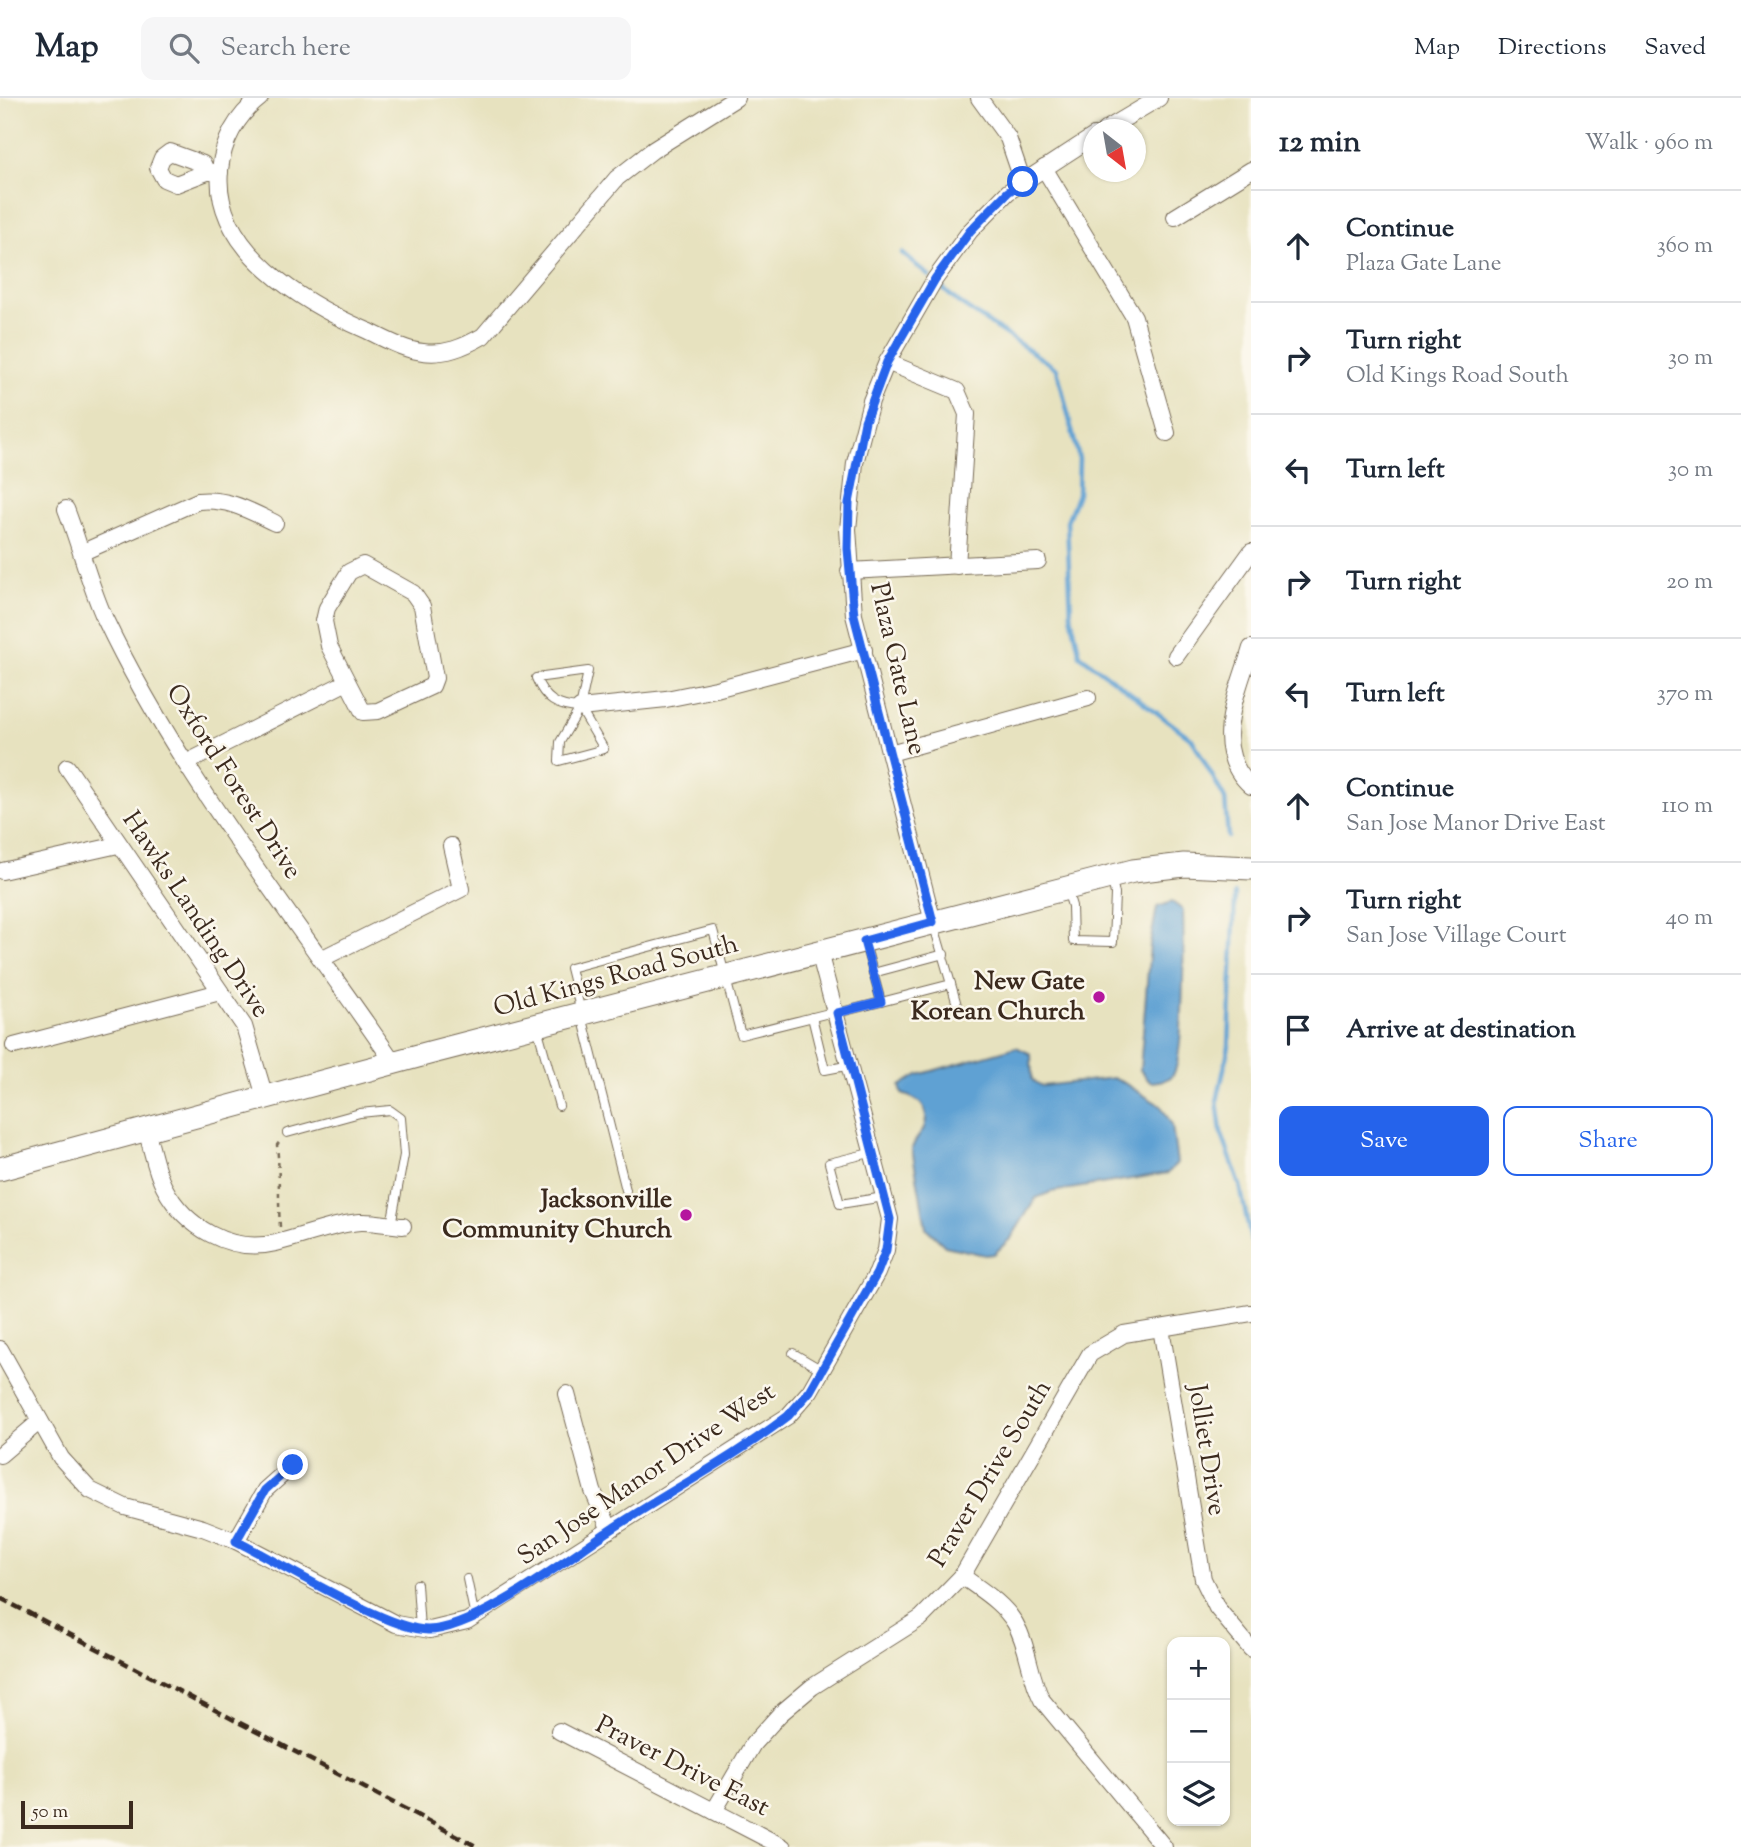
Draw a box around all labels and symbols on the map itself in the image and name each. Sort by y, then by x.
north arrow [1083,119,1146,182]
route start [1007,166,1038,197]
street label: Plaza Gate Lane [859,579,935,759]
street label: Oxford Forest Drive [156,677,310,887]
street label: Hawks Landing Drive [112,804,278,1026]
street label: Old Kings Road South [490,927,742,1027]
place label: New Gate Korean Church [911,964,1086,1031]
marker: New Gate Korean Church [1091,989,1107,1005]
place label: Jacksonville Community Church [442,1182,673,1249]
marker: Jacksonville Community Church [678,1207,694,1223]
street label: Praver Drive South [920,1373,1062,1575]
street label: San Jose Manor Drive West [511,1375,784,1575]
street label: Jolliet Drive [1177,1380,1235,1518]
route end [277,1449,308,1480]
street label: Praver Drive East [589,1707,775,1827]
scale bar [21,1798,133,1830]

